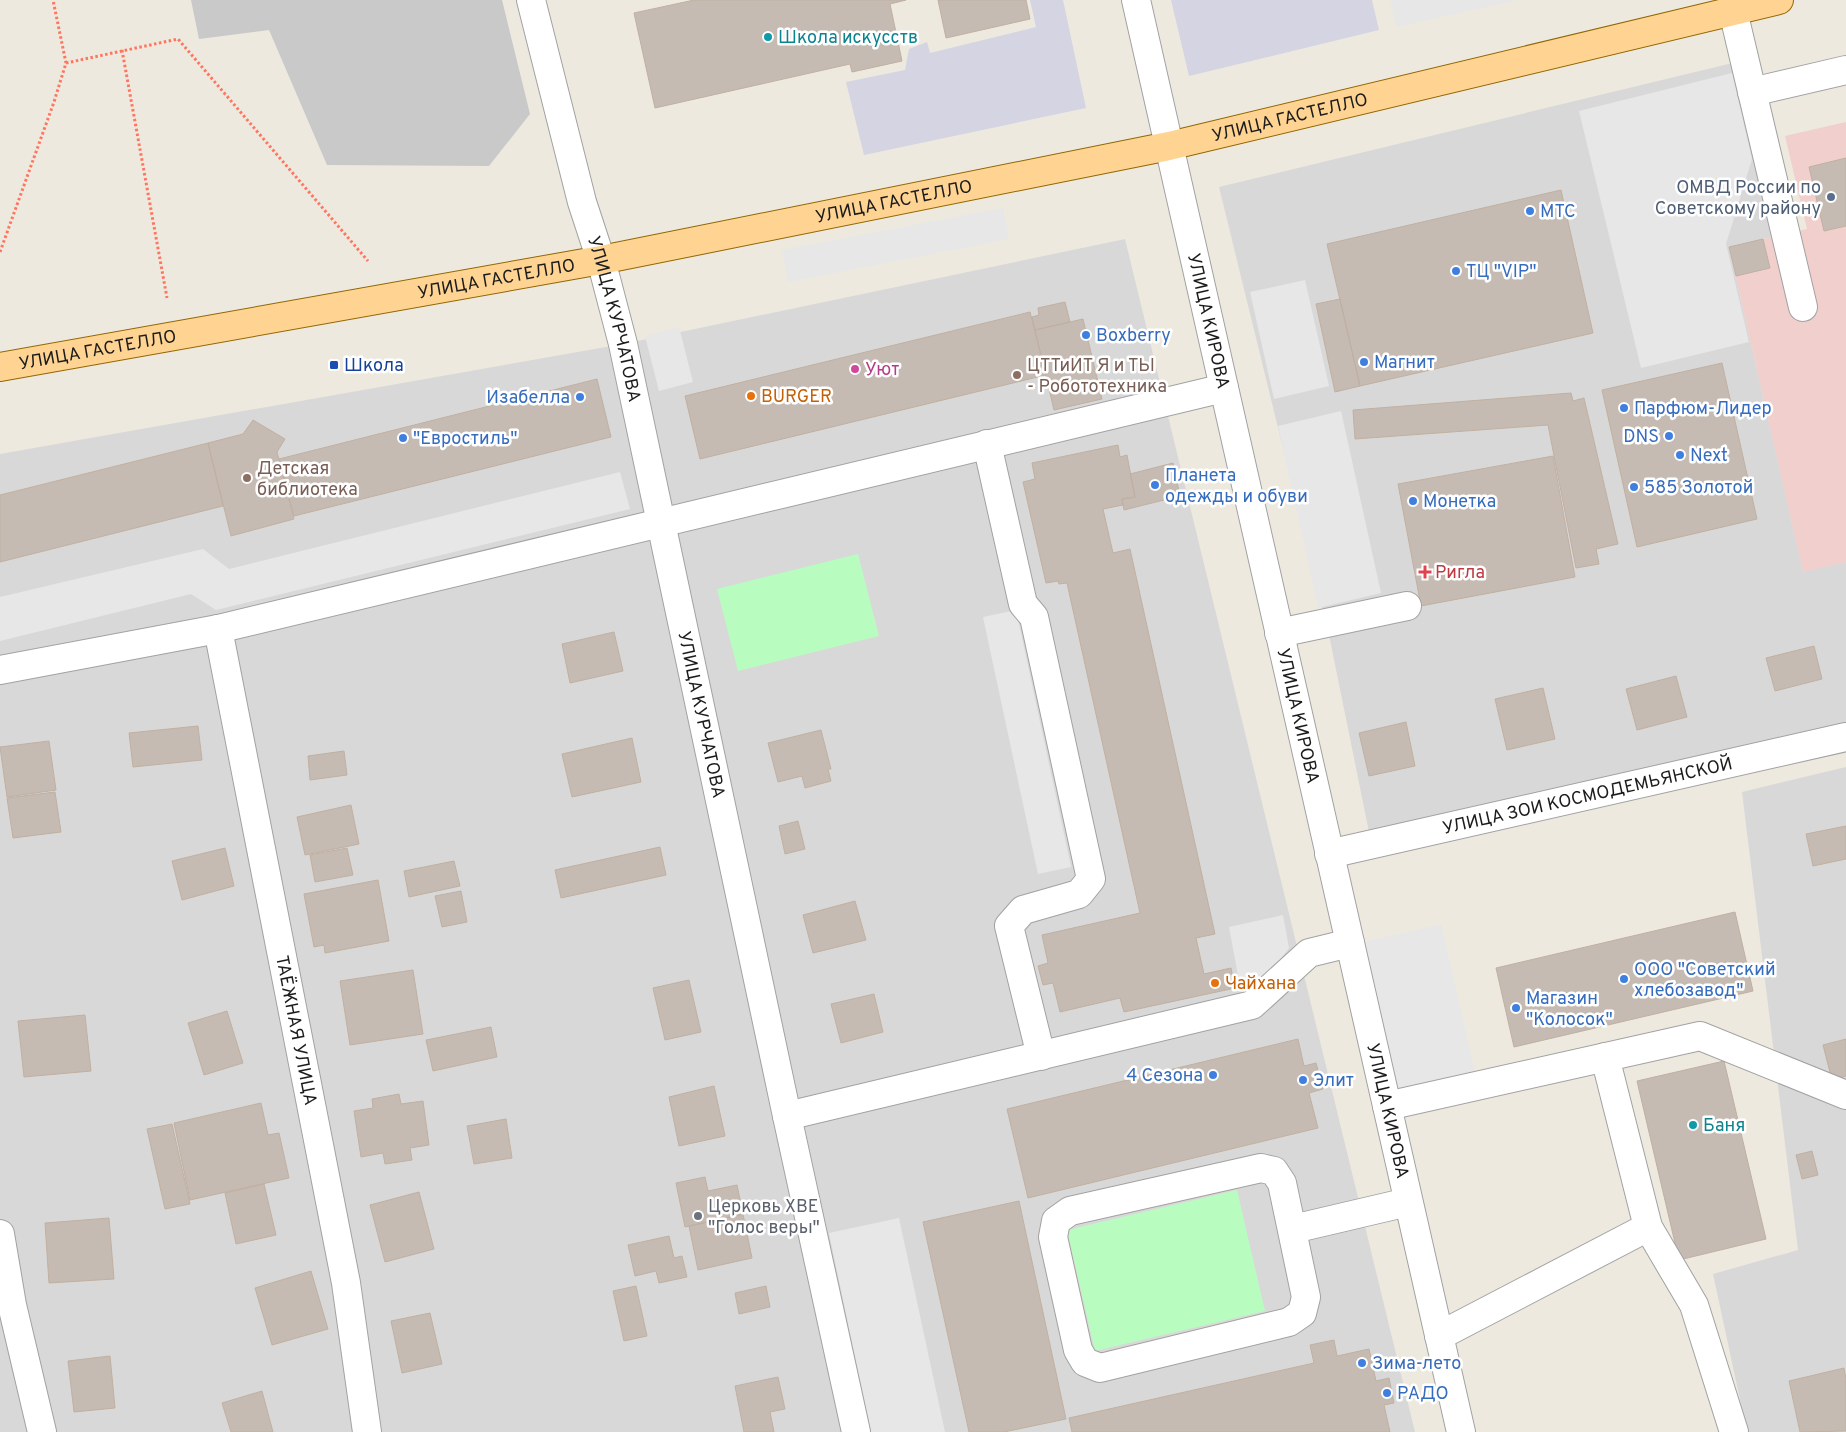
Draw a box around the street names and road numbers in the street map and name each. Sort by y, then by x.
street label: УЛИЦА ГАСТЕЛЛО [1210,89,1370,148]
street label: УЛИЦА ГАСТЕЛЛО [813,176,975,230]
street label: УЛИЦА КУРЧАТОВА [581,234,645,404]
street label: УЛИЦА КИРОВА [1181,251,1234,391]
street label: УЛИЦА ГАСТЕЛЛО [416,255,577,305]
street label: УЛИЦА ГАСТЕЛЛО [17,326,178,376]
street label: УЛИЦА КУРЧАТОВА [671,629,729,800]
street label: УЛИЦА КИРОВА [1270,646,1324,786]
street label: УЛИЦА ЗОИ КОСМОДЕМЬЯНСКОЙ [1441,751,1735,841]
street label: ТАЁЖНАЯ УЛИЦА [269,954,321,1108]
street label: УЛИЦА КИРОВА [1360,1041,1413,1181]

